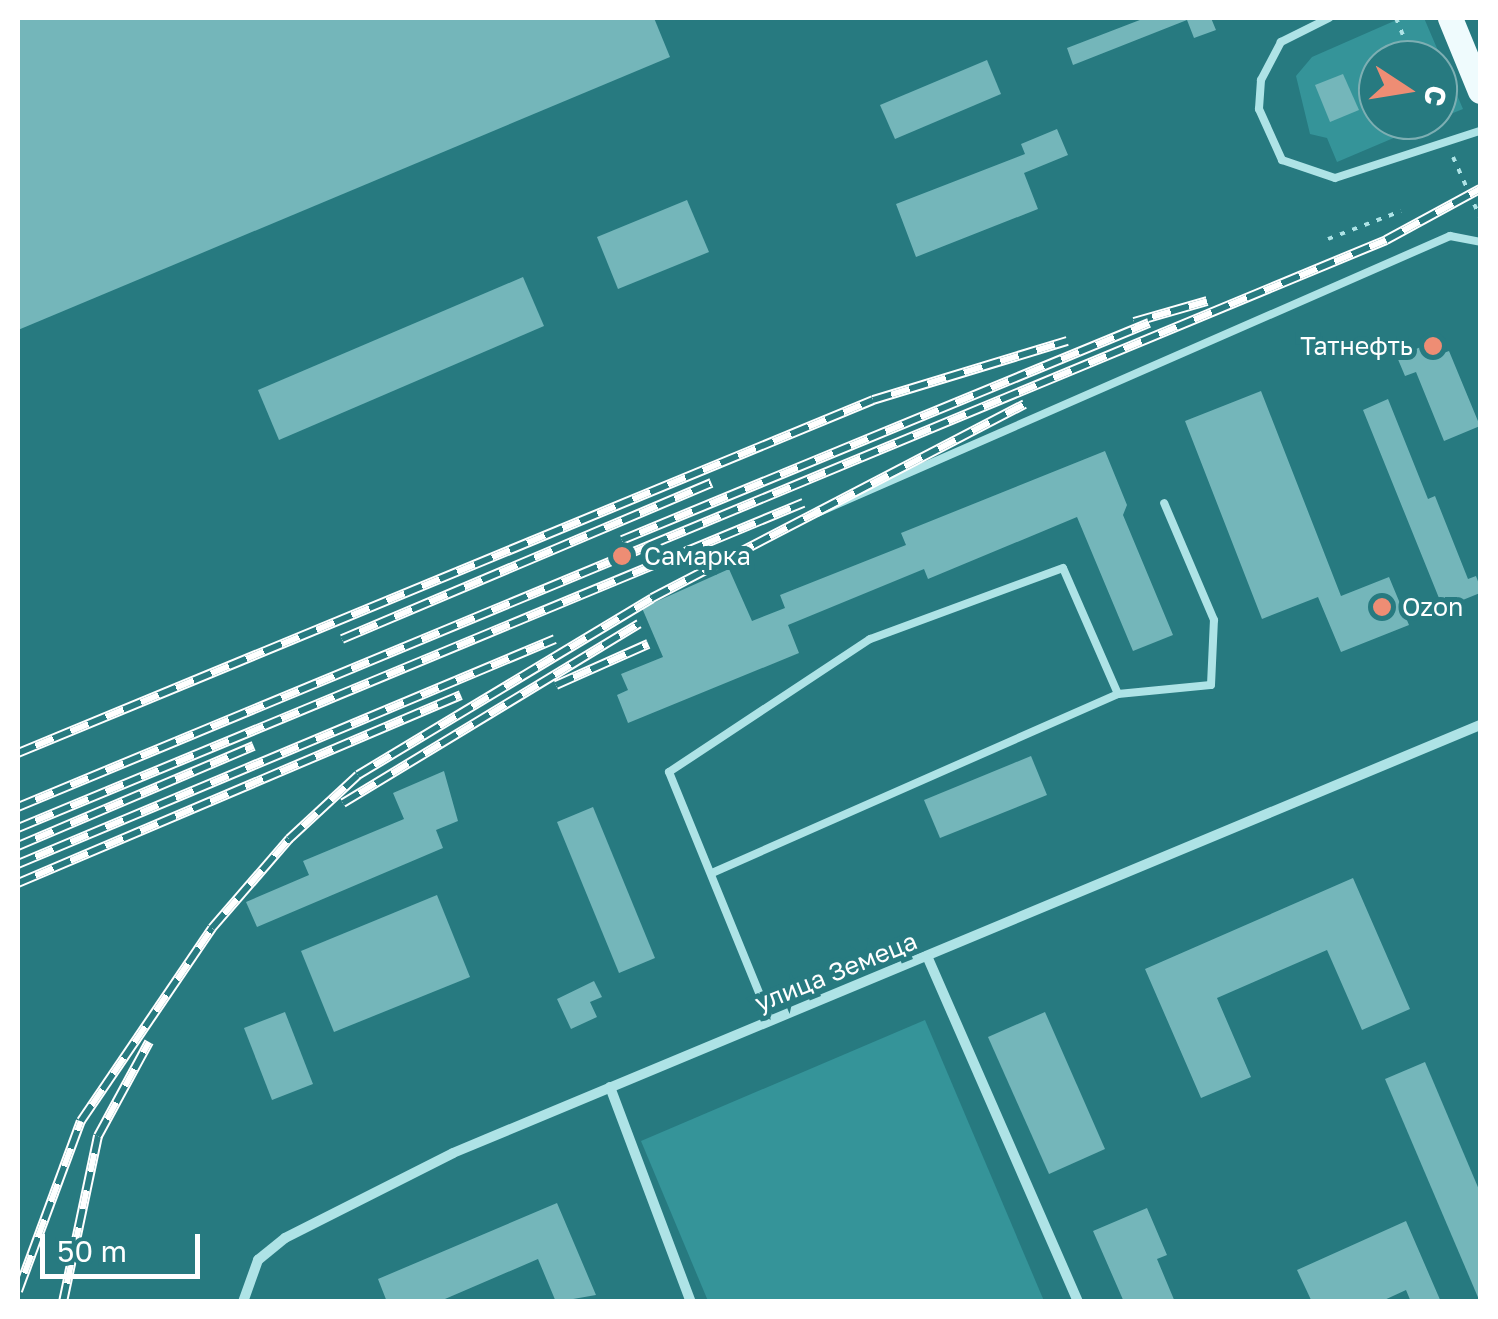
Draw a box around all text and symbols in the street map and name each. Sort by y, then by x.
north arrow [1358,40,1458,140]
text: С [1418,83,1454,109]
place label: Татнефть [1300,331,1413,361]
marker: Татнефть [1422,335,1444,357]
place label: Самарка [644,541,751,571]
marker: Самарка [609,543,635,569]
place label: Ozon [1402,592,1463,622]
marker: Ozon [1371,596,1393,618]
street label: улица Земеца [750,926,922,1018]
scale bar [45,1214,205,1276]
text: 50 m [57,1233,127,1269]

